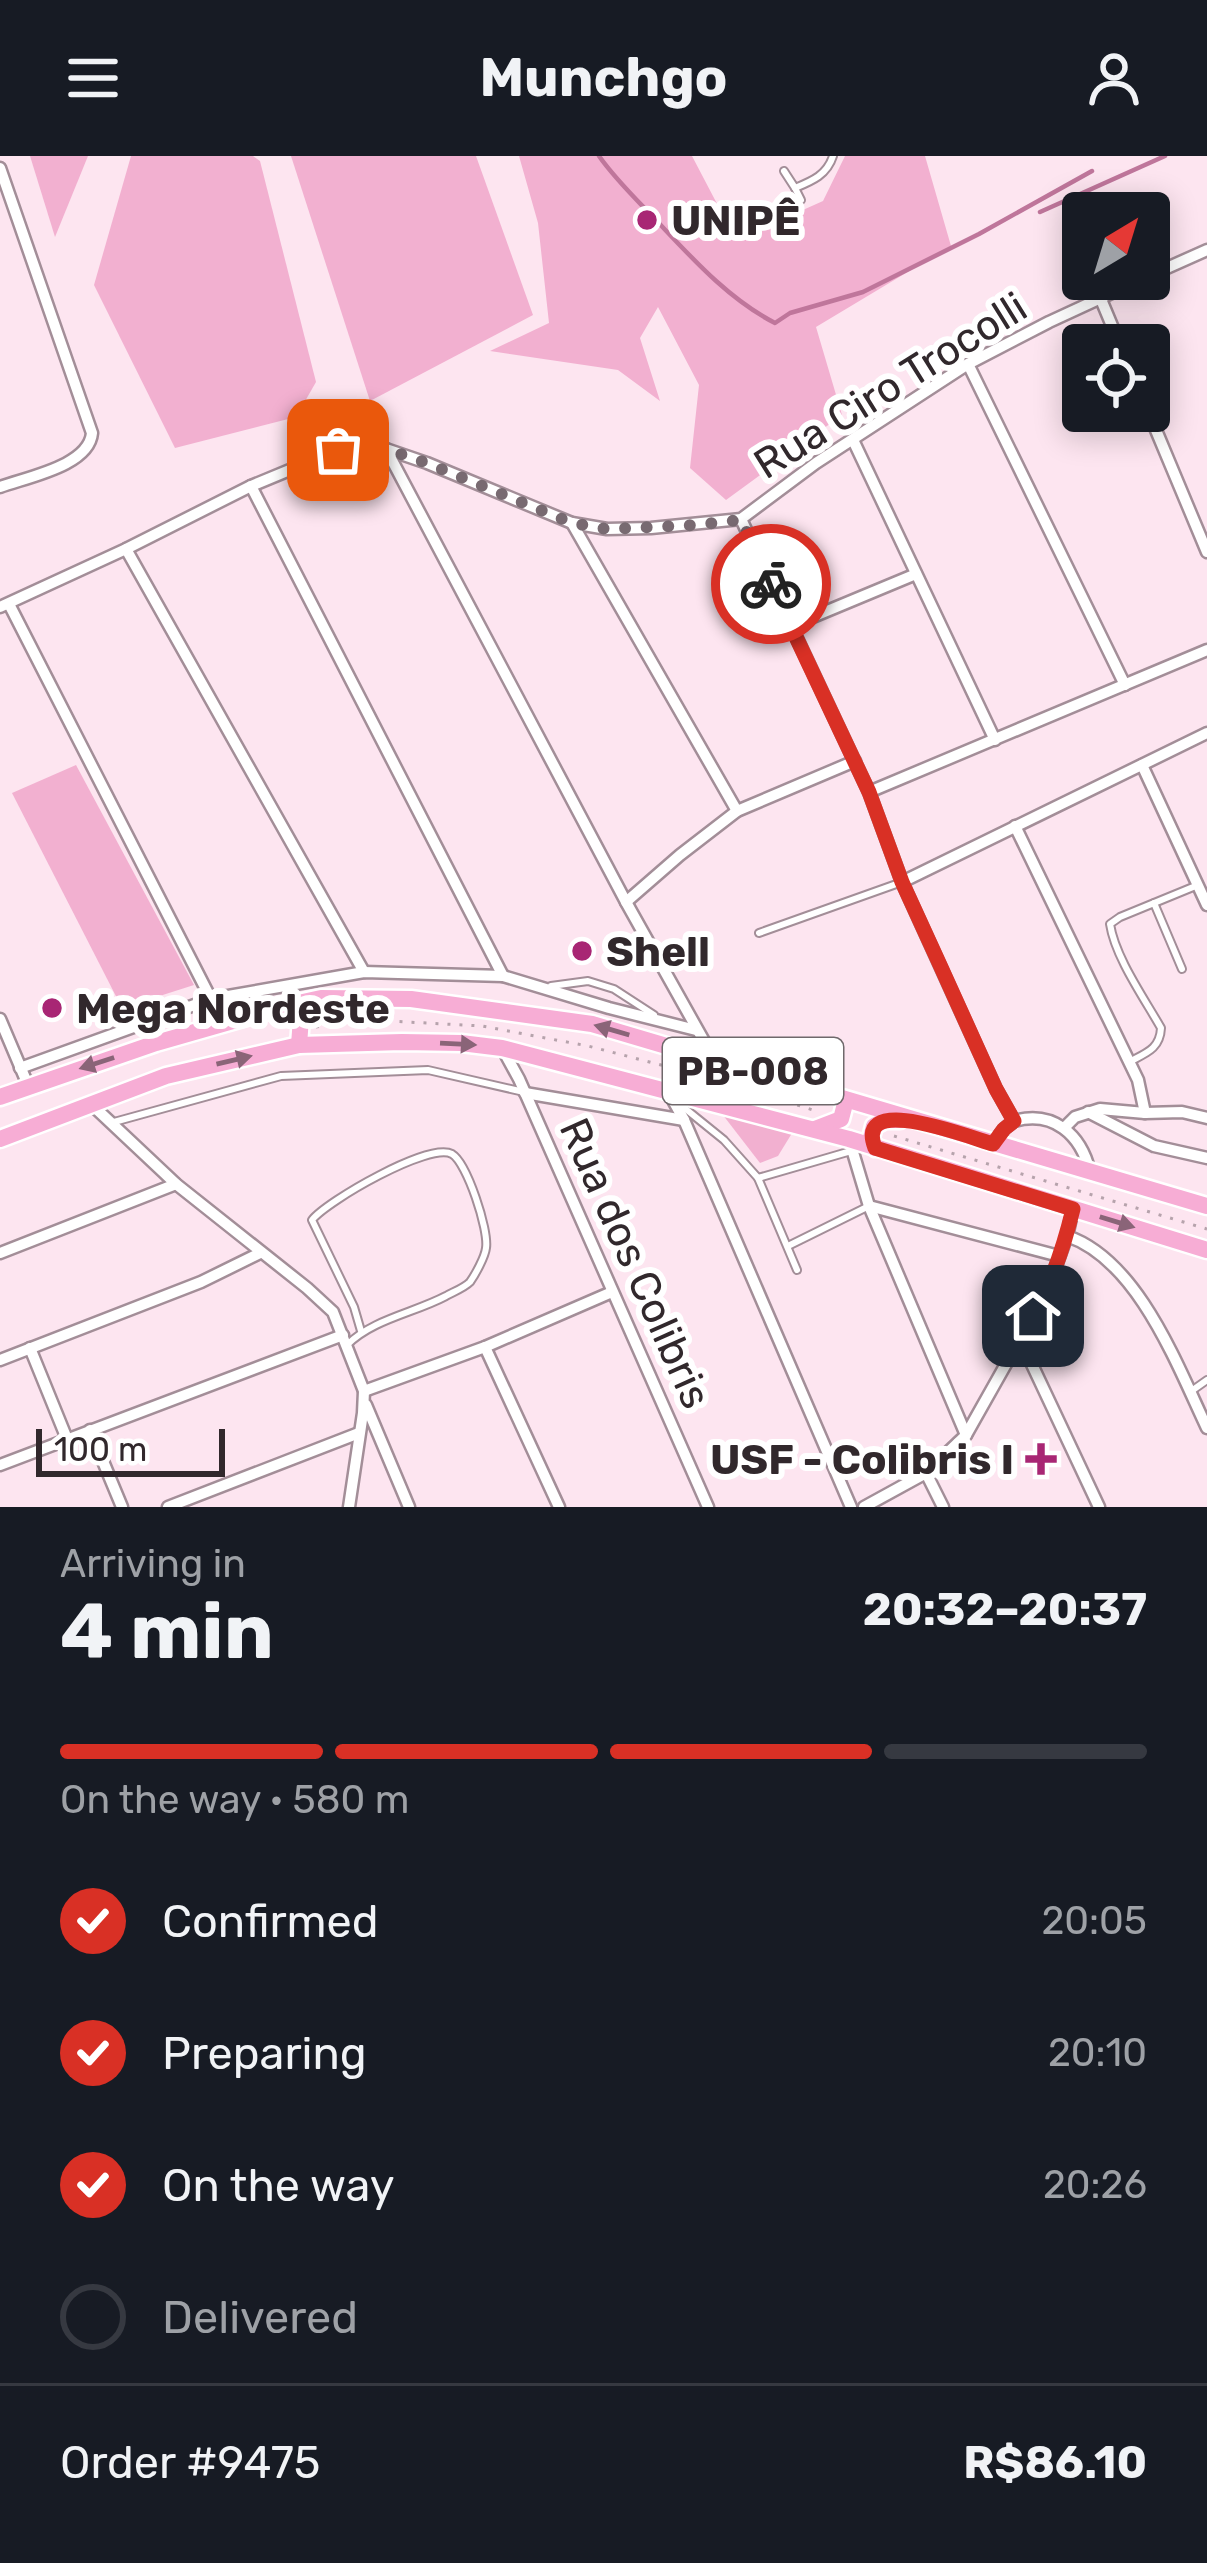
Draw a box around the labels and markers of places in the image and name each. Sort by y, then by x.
place label: UNIPÊ [671,196,801,246]
marker: UNIPÊ [634,207,660,233]
pin [287,399,389,501]
place label: Shell [606,927,710,977]
marker: Shell [569,938,595,964]
place label: Mega Nordeste [76,984,390,1034]
marker: Mega Nordeste [39,995,65,1021]
pin [982,1265,1084,1367]
place label: USF - Colibris I [710,1435,1014,1485]
marker: USF - Colibris I [1025,1443,1057,1475]

